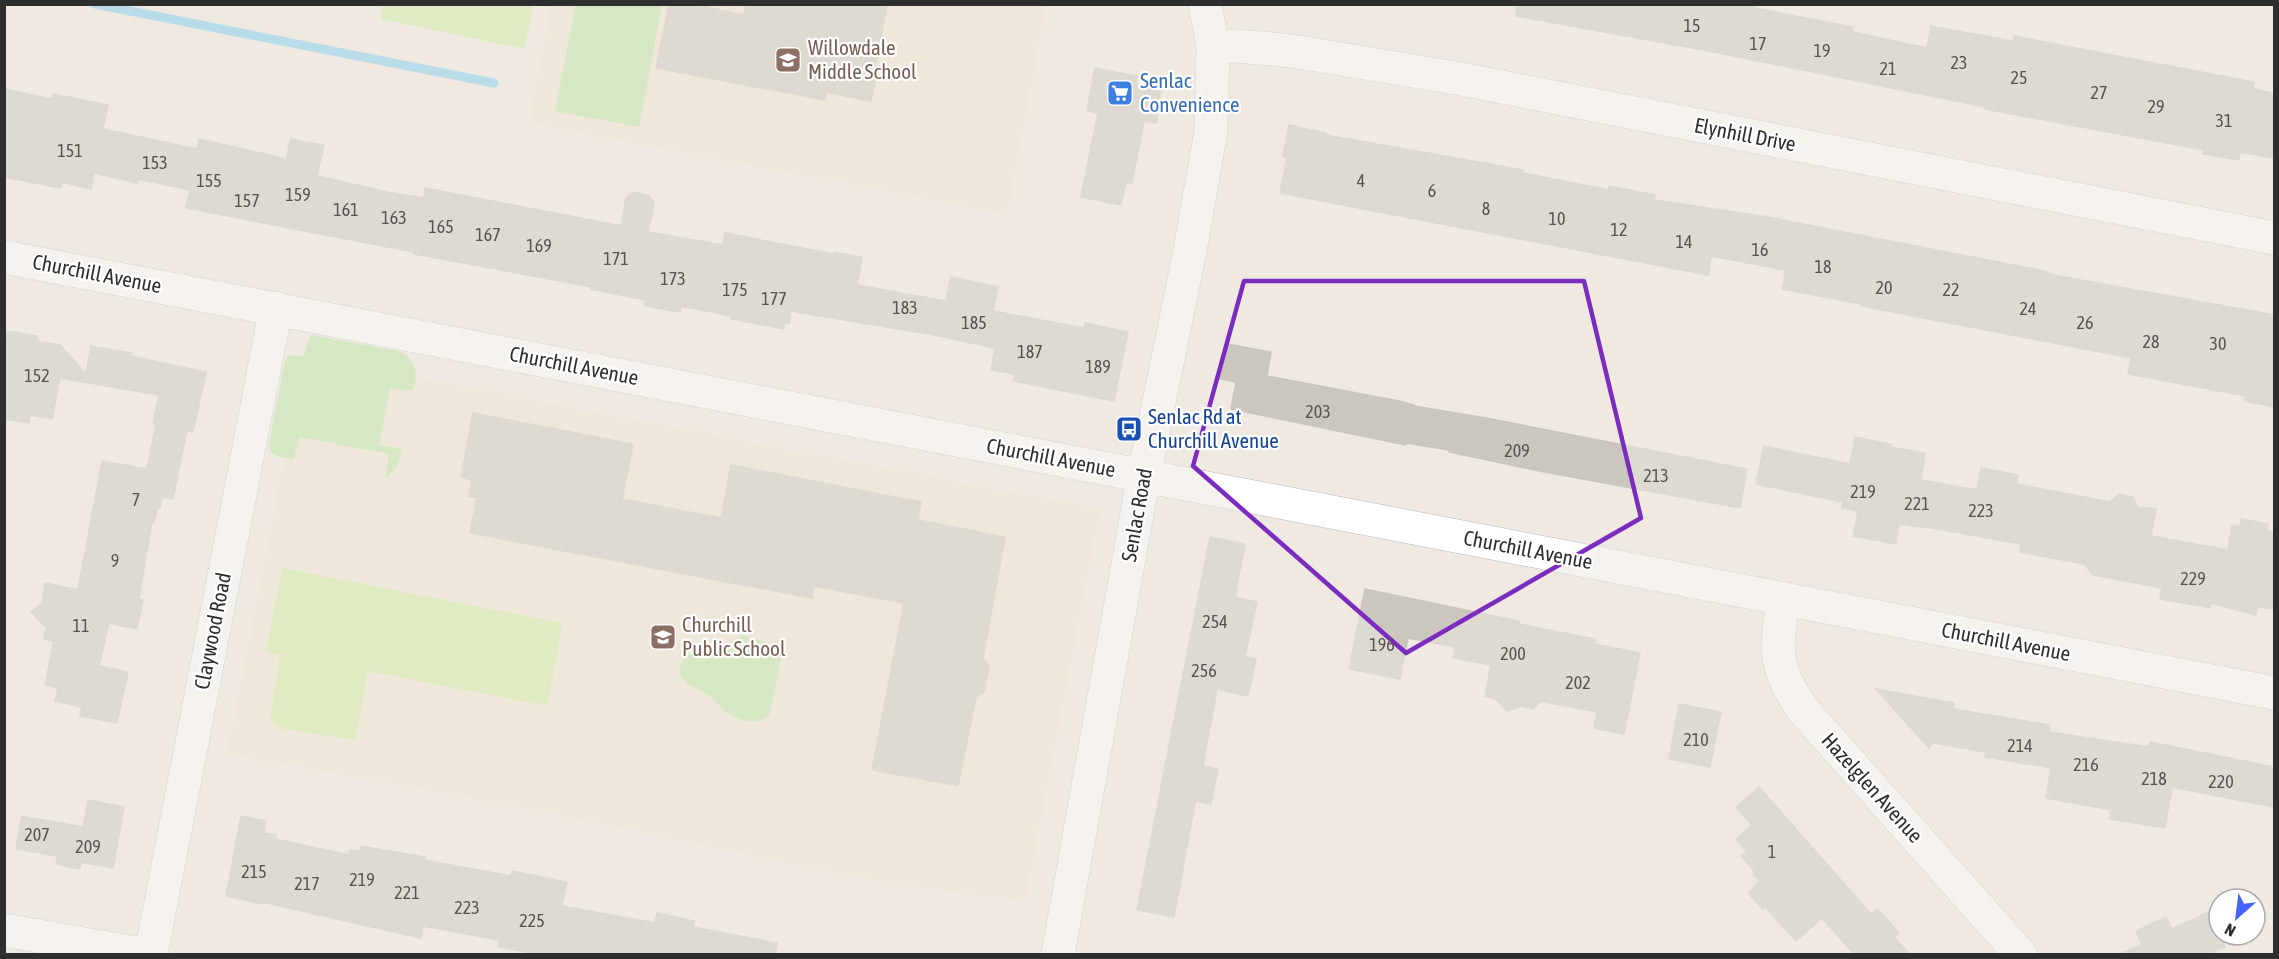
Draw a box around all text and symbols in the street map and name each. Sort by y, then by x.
house number: 15 [1684,15,1700,36]
house number: 17 [1750,33,1766,54]
place label: Willowdale Middle School [808,35,917,83]
house number: 19 [1814,40,1830,61]
school or university icon: Willowdale Middle School [773,45,803,75]
house number: 23 [1951,52,1967,73]
house number: 21 [1880,58,1896,79]
house number: 25 [2011,67,2027,88]
place label: Senlac Convenience [1140,68,1240,116]
supermarket icon: Senlac Convenience [1105,78,1135,108]
house number: 27 [2091,82,2107,103]
house number: 29 [2148,96,2164,117]
house number: 31 [2216,110,2232,131]
street label: Elynhill Drive [1692,112,1798,156]
house number: 151 [57,140,83,161]
house number: 153 [142,152,168,173]
house number: 155 [196,170,222,191]
house number: 4 [1357,170,1365,191]
house number: 6 [1428,180,1436,201]
house number: 159 [285,184,311,205]
house number: 157 [234,190,260,211]
house number: 8 [1482,198,1490,219]
house number: 161 [333,199,359,220]
house number: 163 [381,207,407,228]
house number: 10 [1549,208,1565,229]
house number: 165 [428,216,454,237]
house number: 12 [1611,219,1627,240]
house number: 167 [475,224,501,245]
house number: 14 [1676,231,1692,252]
house number: 169 [526,235,552,256]
house number: 16 [1752,239,1768,260]
house number: 171 [603,248,629,269]
street label: Churchill Avenue [31,249,164,297]
house number: 18 [1815,256,1831,277]
house number: 173 [660,268,686,289]
house number: 20 [1876,277,1892,298]
house number: 175 [722,279,748,300]
house number: 22 [1943,279,1959,300]
house number: 177 [761,288,787,309]
house number: 183 [892,297,918,318]
house number: 24 [2020,298,2036,319]
house number: 185 [961,312,987,333]
house number: 26 [2077,312,2093,333]
house number: 28 [2143,331,2159,352]
house number: 30 [2210,333,2226,354]
street label: Churchill Avenue [508,341,641,389]
house number: 187 [1017,341,1043,362]
house number: 189 [1085,356,1111,377]
house number: 152 [24,365,50,386]
house number: 203 [1305,401,1331,422]
place label: Senlac Rd at Churchill Avenue [1148,404,1279,452]
bus stop icon: Senlac Rd at Churchill Avenue [1114,414,1144,444]
street label: Churchill Avenue [985,433,1118,481]
house number: 209 [1504,440,1530,461]
house number: 213 [1643,465,1669,486]
street label: Senlac Road [1116,466,1156,563]
house number: 219 [1850,481,1876,502]
house number: 7 [132,489,140,510]
house number: 221 [1904,493,1930,514]
house number: 223 [1968,500,1994,521]
street label: Churchill Avenue [1462,525,1595,573]
house number: 9 [111,550,119,571]
house number: 229 [2180,568,2206,589]
street label: Claywood Road [189,570,235,691]
house number: 254 [1202,611,1228,632]
place label: Churchill Public School [682,612,786,660]
house number: 11 [73,615,89,636]
street label: Churchill Avenue [1940,617,2073,665]
school or university icon: Churchill Public School [648,622,678,652]
house number: 196 [1369,634,1395,655]
house number: 200 [1500,643,1526,664]
house number: 256 [1191,660,1217,681]
house number: 202 [1565,672,1591,693]
street label: Hazelglen Avenue [1817,728,1928,847]
house number: 210 [1683,729,1709,750]
house number: 214 [2007,735,2033,756]
house number: 216 [2073,754,2099,775]
house number: 218 [2141,768,2167,789]
house number: 220 [2208,771,2234,792]
house number: 207 [24,824,50,845]
house number: 209 [75,836,101,857]
house number: 1 [1768,841,1776,862]
house number: 215 [241,861,267,882]
house number: 219 [349,869,375,890]
house number: 217 [294,873,320,894]
house number: 221 [394,882,420,903]
north arrow [2207,887,2267,947]
house number: 223 [454,897,480,918]
house number: 225 [519,910,545,931]
text: N [2222,920,2238,940]

